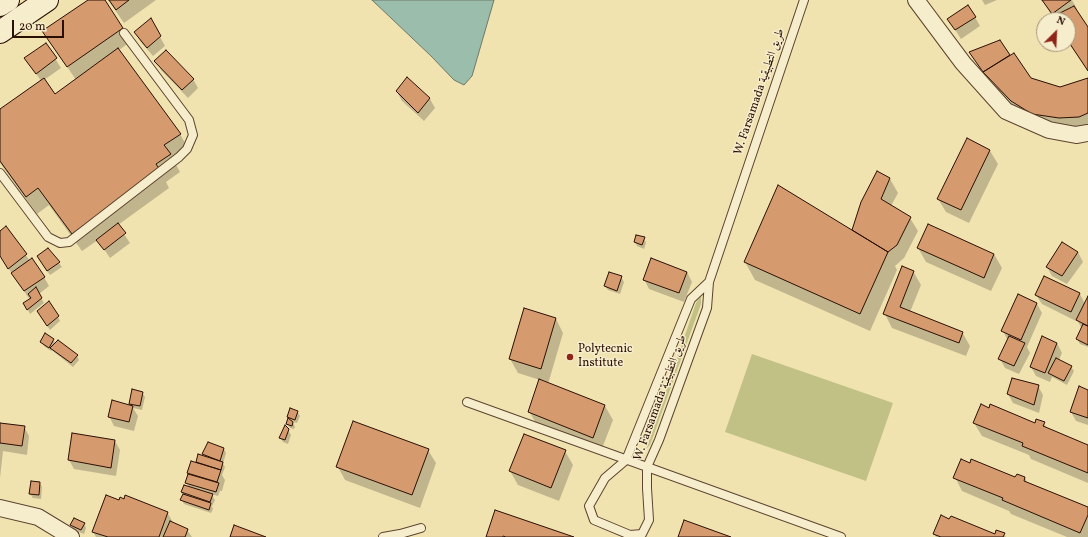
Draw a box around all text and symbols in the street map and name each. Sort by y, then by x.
scale bar [14,12,66,38]
north arrow [1036,12,1076,52]
text: N [1054,13,1067,30]
text: 20 m [19,19,46,35]
street label: W. Farsamada طريق التطبيقية [732,27,788,157]
street label: W. Farsamada طريق التطبيقية [632,333,690,463]
place label: Polytecnic Institute [578,343,632,371]
marker: Polytecnic Institute [565,352,575,362]

